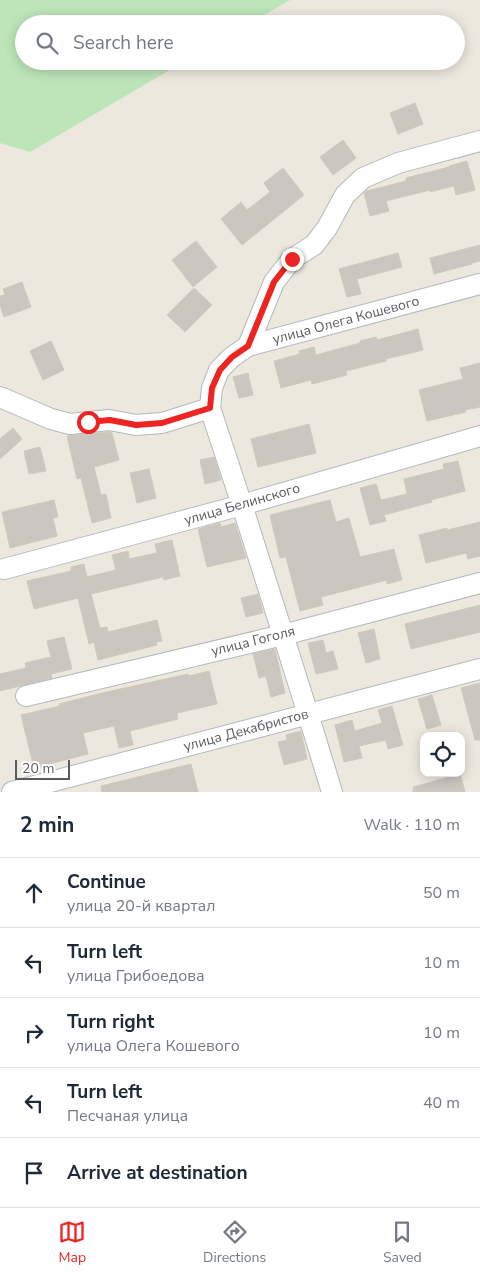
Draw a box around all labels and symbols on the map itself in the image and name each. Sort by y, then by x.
route end [281,248,304,271]
street label: улица Олега Кошевого [270,291,422,349]
route start [77,411,100,434]
street label: улица Белинского [182,478,302,530]
street label: улица Гоголя [209,621,297,661]
street label: улица Декабристов [181,704,311,756]
scale bar [15,757,70,780]

